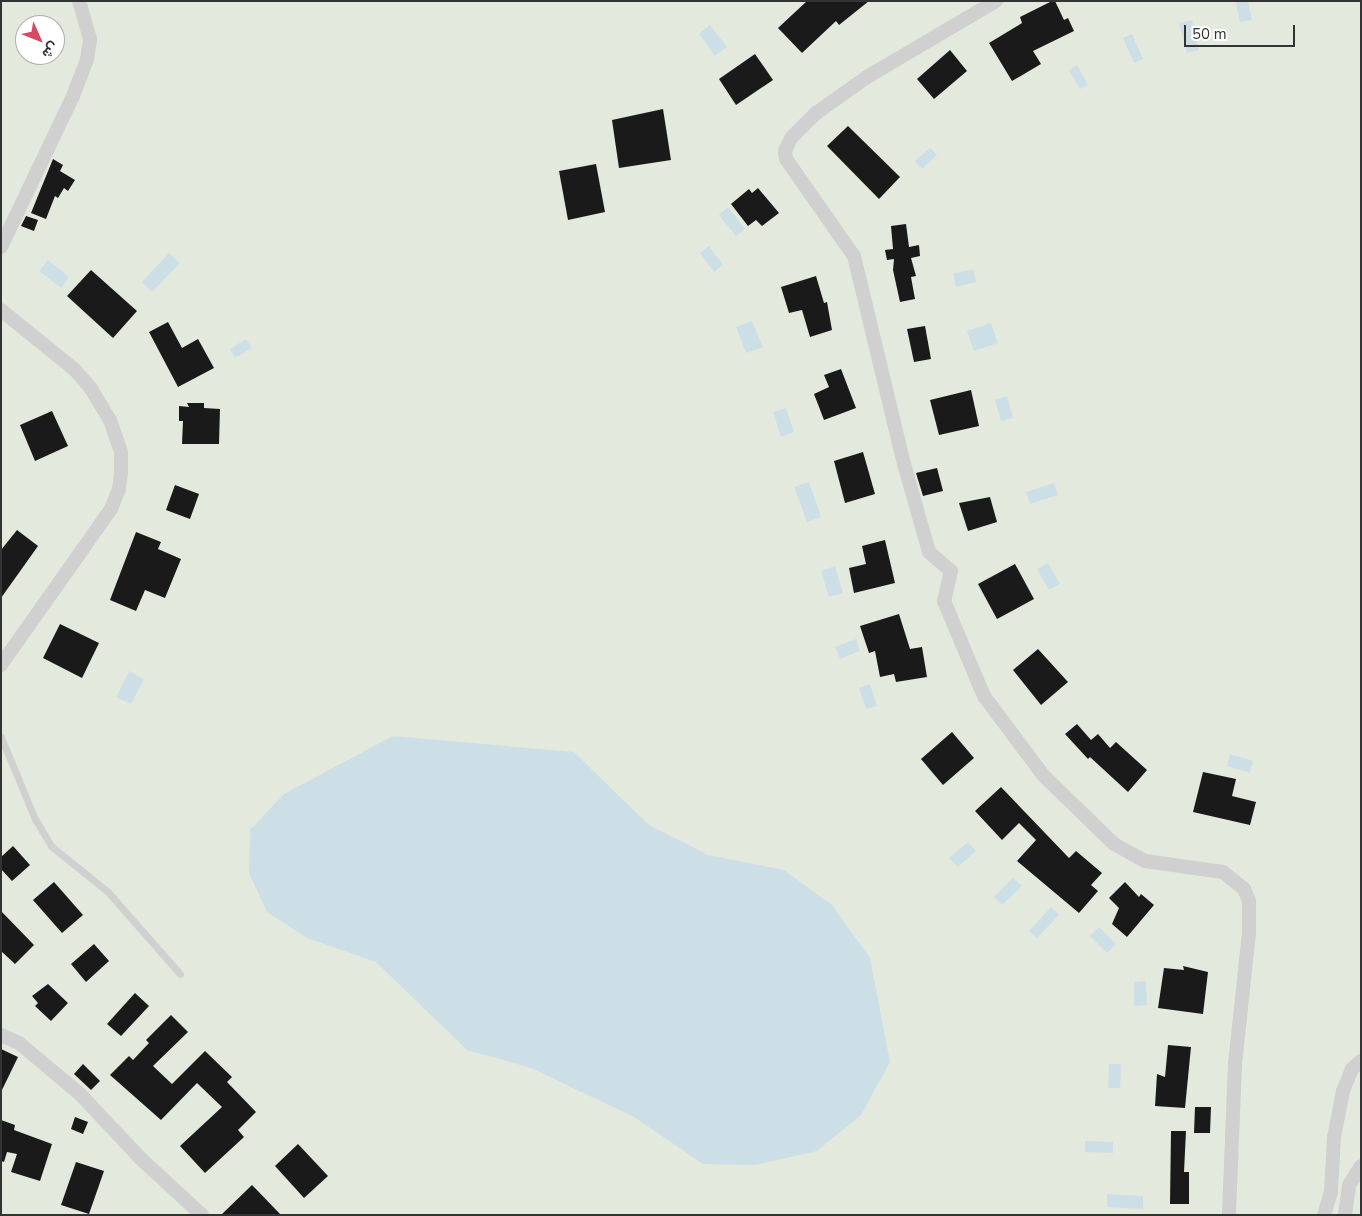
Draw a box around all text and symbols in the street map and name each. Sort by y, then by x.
north arrow [15,15,65,65]
scale bar [1187,15,1298,47]
text: 50 m [1192,24,1227,44]
text: ش [38,37,63,63]

